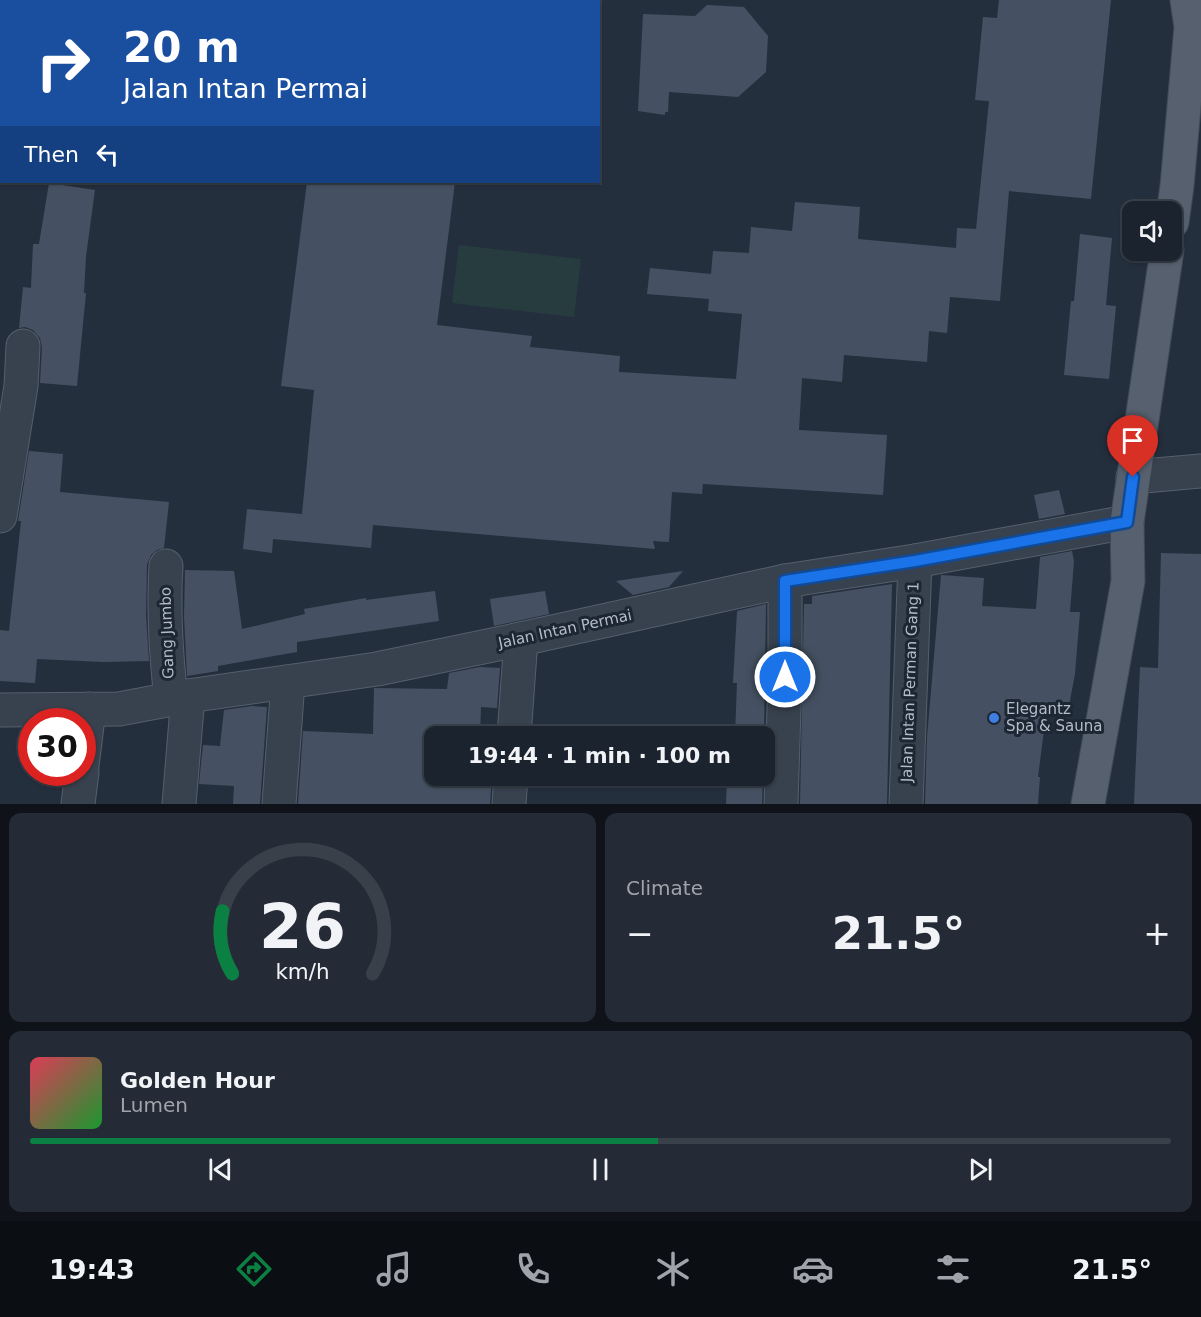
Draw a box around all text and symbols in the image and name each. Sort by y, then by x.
text: 20 m [123,23,240,72]
icon: right [24,24,102,102]
text: Jalan Intan Permai [123,73,368,104]
icon: left [91,138,124,171]
text: Then [24,142,79,167]
map controls [1122,201,1182,261]
button: sound [1122,201,1182,261]
pin [1107,415,1158,477]
icon: arrive [1116,424,1149,457]
street label: Jalan Intan Perman Gang 1 [897,582,922,783]
street label: Gang Jumbo [156,587,178,679]
street label: Jalan Intan Permai [496,606,633,652]
position arrow [753,645,817,709]
place label: Elegantz Spa & Sauna [1006,700,1102,735]
speed limit sign: 30 [18,708,96,786]
marker: Elegantz Spa & Sauna [987,711,1001,725]
text: 19:44 · 1 min · 100 m [468,743,731,768]
text: Climate [626,876,703,900]
text: 26 [259,890,346,963]
text: 21.5° [832,907,965,960]
text: − [626,914,654,953]
text: + [1143,914,1171,953]
text: km/h [275,960,330,985]
text: Golden Hour [120,1068,275,1093]
text: Lumen [120,1093,188,1117]
icon: previous [204,1153,237,1186]
icon: pause [584,1153,617,1186]
icon: next [964,1153,997,1186]
icon: directions [233,1248,275,1290]
icon: music [373,1248,415,1290]
icon: phone [512,1248,554,1290]
icon: climate [652,1248,694,1290]
icon: car [792,1248,834,1290]
icon: filters [932,1248,974,1290]
text: 19:43 [49,1254,135,1285]
text: 21.5° [1072,1254,1152,1285]

